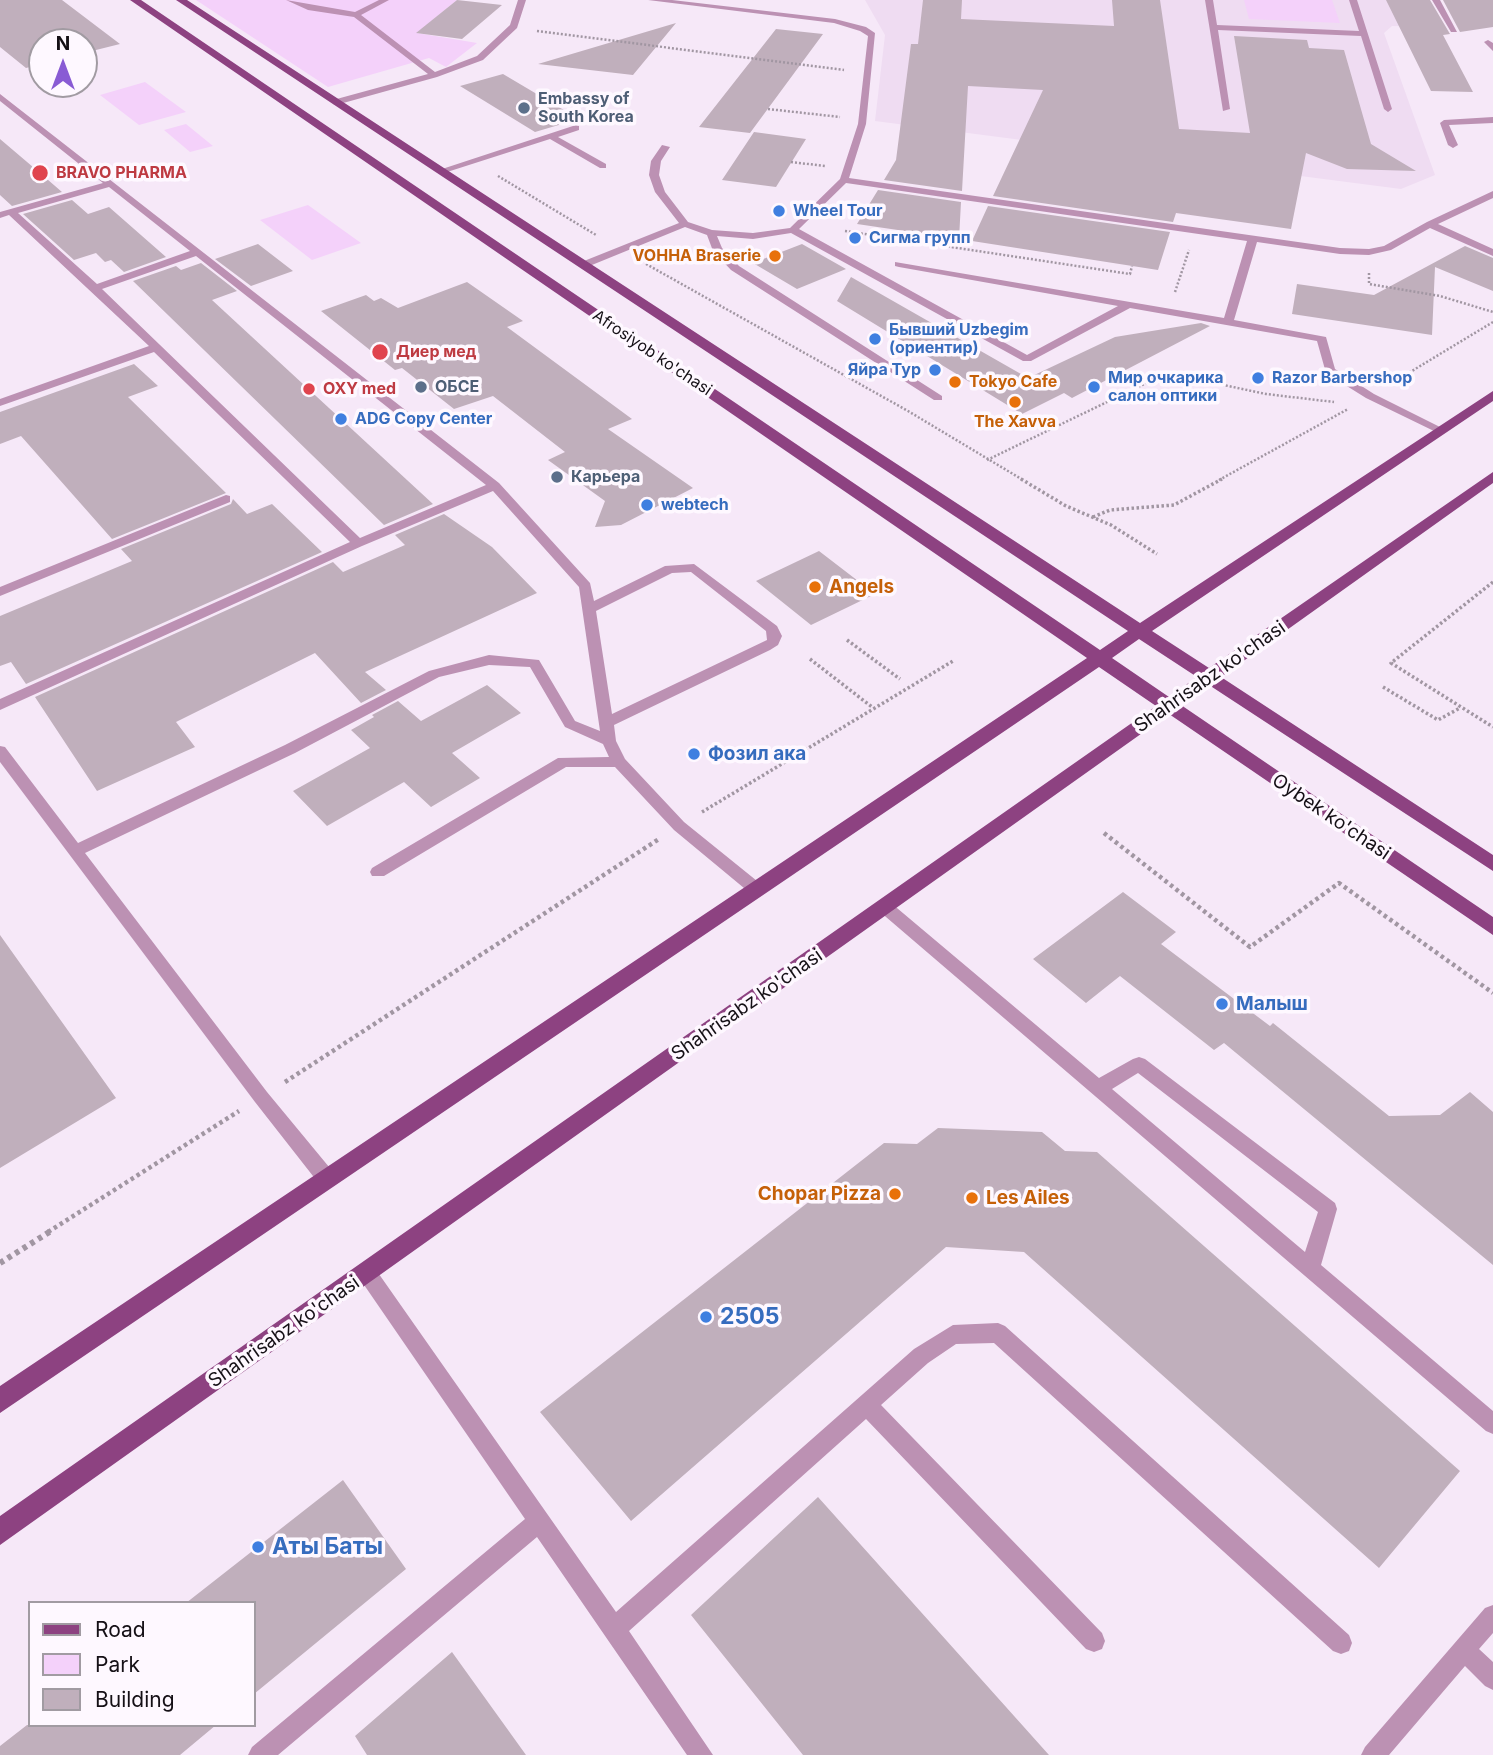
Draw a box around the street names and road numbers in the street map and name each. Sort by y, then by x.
street label: Afrosiyob ko'chasi [589,306,715,400]
street label: Shahrisabz ko'chasi [1130,616,1290,738]
street label: Oybek ko'chasi [1268,769,1394,865]
street label: Shahrisabz ko'chasi [667,944,827,1066]
street label: Shahrisabz ko'chasi [204,1271,364,1393]

